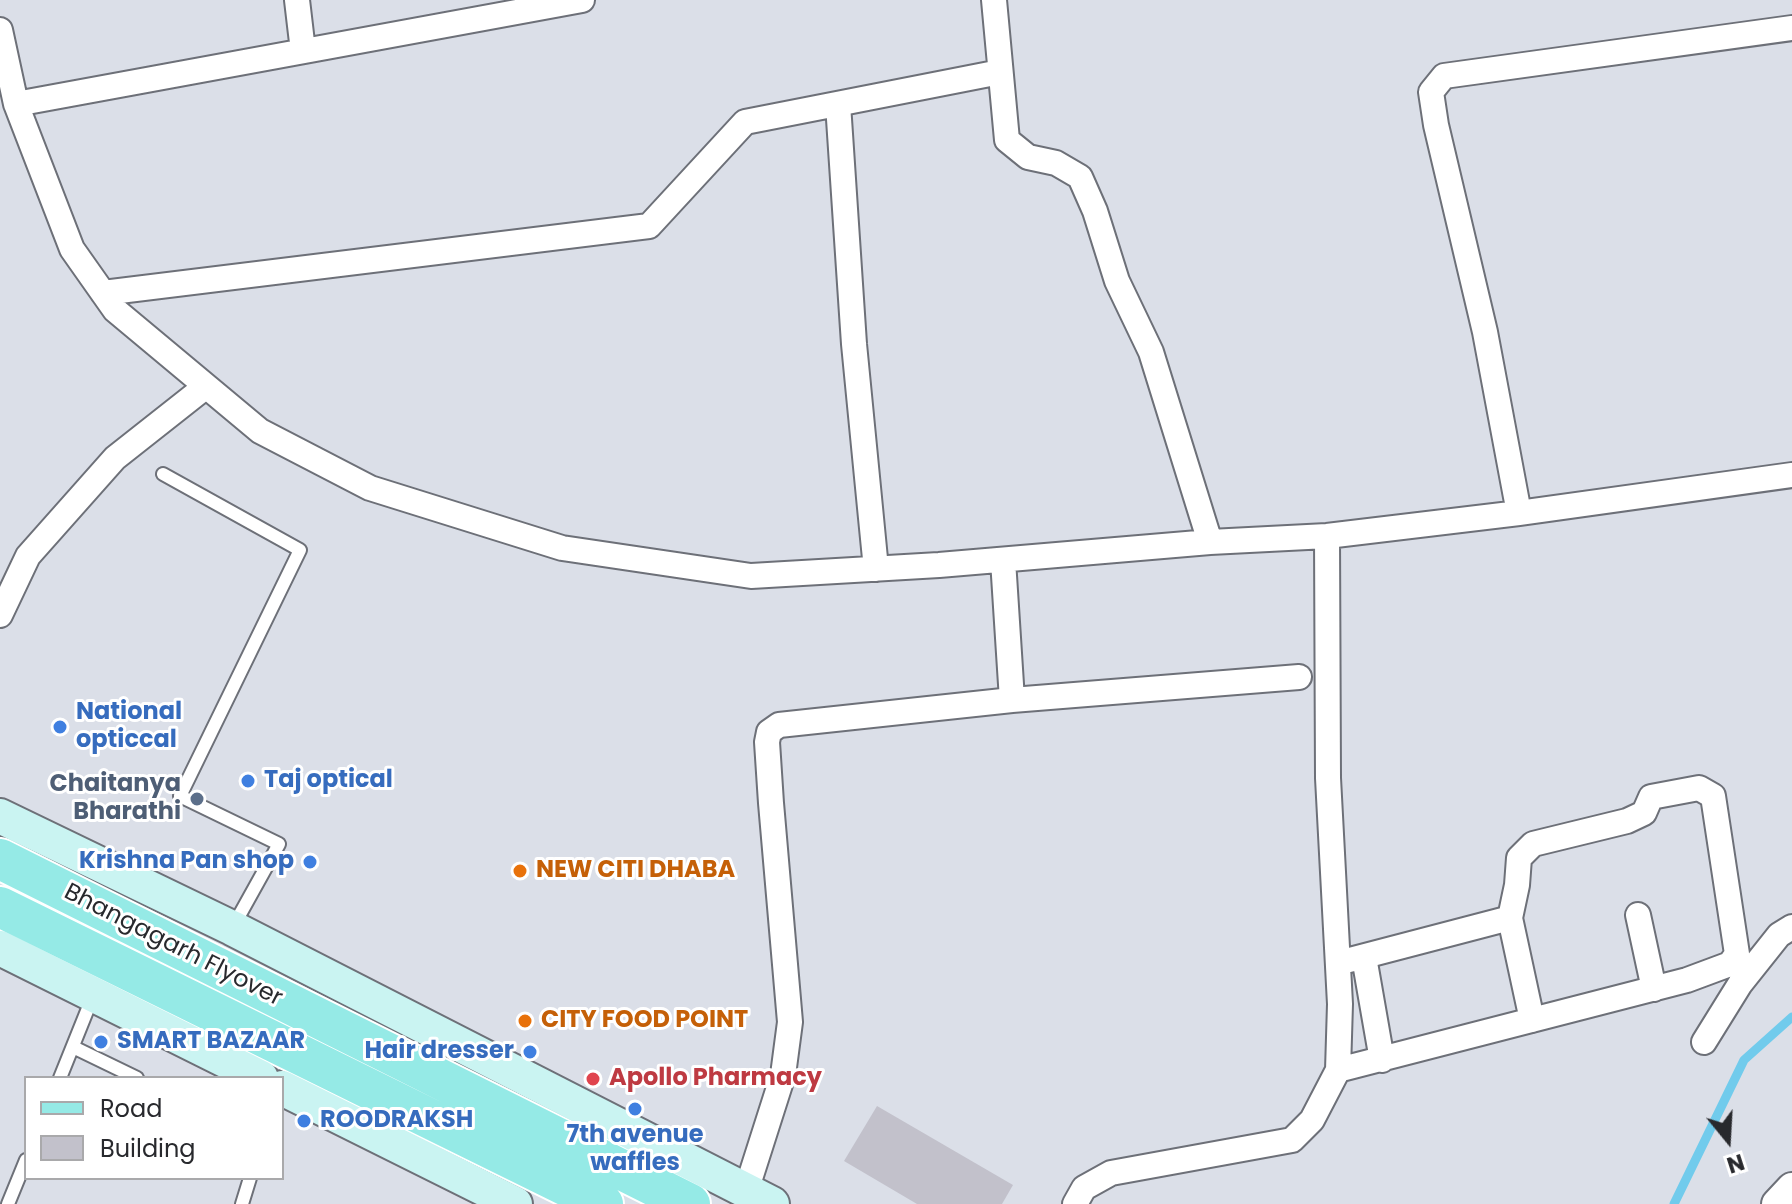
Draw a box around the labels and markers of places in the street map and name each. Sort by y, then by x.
place label: National opticcal [76,699,182,755]
marker: National opticcal [51,718,69,736]
place label: Taj optical [264,767,393,795]
place label: Chaitanya Bharathi [49,771,181,827]
marker: Taj optical [239,772,257,790]
marker: Chaitanya Bharathi [188,790,206,808]
place label: Krishna Pan shop [79,848,294,876]
marker: Krishna Pan shop [301,853,319,871]
place label: NEW CITI DHABA [536,857,735,885]
marker: NEW CITI DHABA [511,862,529,880]
place label: CITY FOOD POINT [541,1007,748,1035]
marker: CITY FOOD POINT [516,1012,534,1030]
place label: SMART BAZAAR [117,1028,305,1056]
marker: SMART BAZAAR [92,1033,110,1051]
place label: Hair dresser [365,1038,514,1066]
marker: Hair dresser [521,1043,539,1061]
place label: Apollo Pharmacy [609,1065,822,1093]
marker: Apollo Pharmacy [584,1070,602,1088]
marker: 7th avenue waffles [626,1100,644,1118]
place label: ROODRAKSH [320,1107,473,1135]
marker: ROODRAKSH [295,1112,313,1130]
place label: 7th avenue waffles [566,1122,704,1178]

